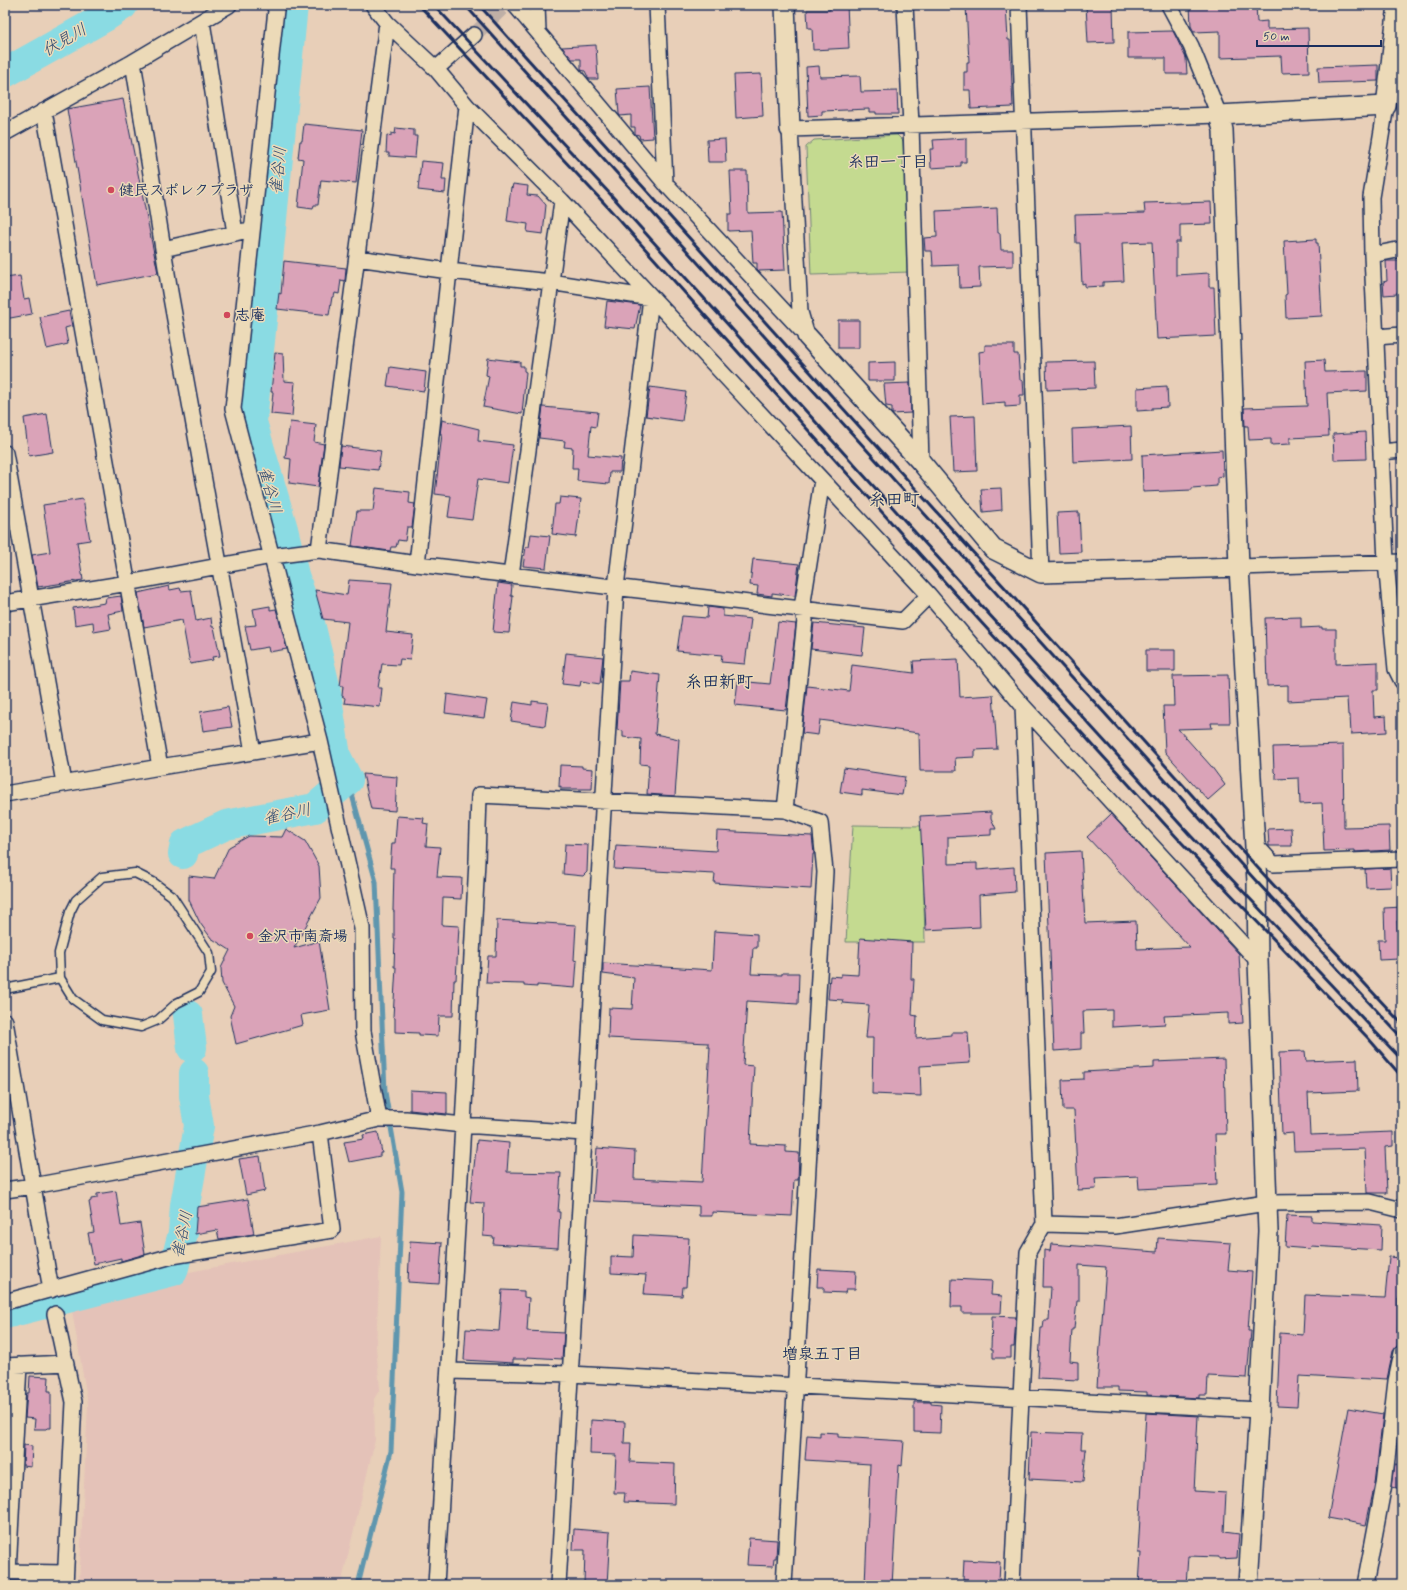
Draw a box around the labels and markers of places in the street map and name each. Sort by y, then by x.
place label: 健民スポレクプラザ [119,181,254,201]
marker: 健民スポレクプラザ [106,185,116,195]
place label: 志庵 [235,306,265,326]
marker: 志庵 [222,310,232,320]
place label: 金沢市南斎場 [258,927,348,947]
marker: 金沢市南斎場 [245,931,255,941]

